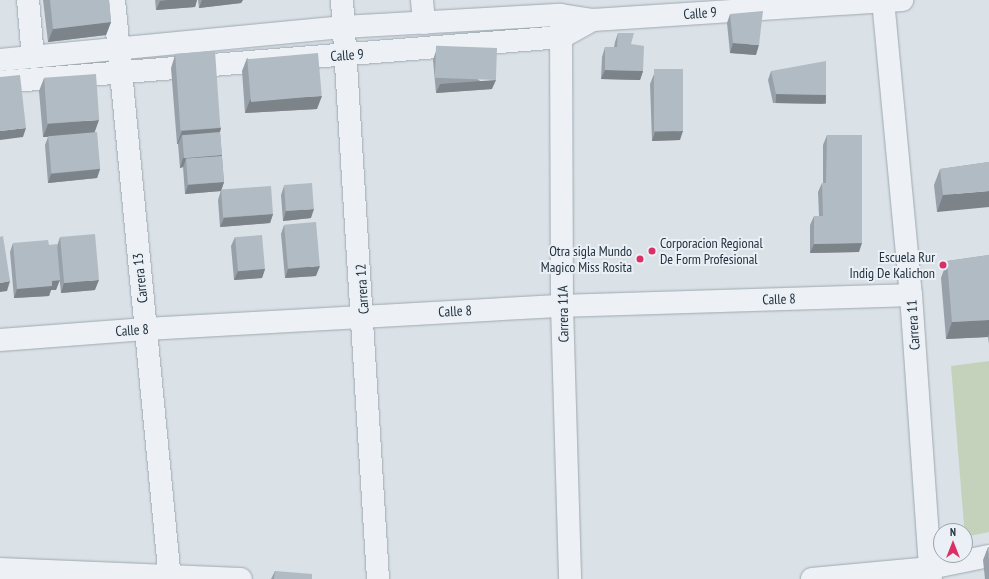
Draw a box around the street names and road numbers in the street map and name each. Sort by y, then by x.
street label: Calle 9 [683,3,717,23]
street label: Calle 9 [330,45,364,65]
street label: Carrera 13 [129,252,151,304]
street label: Carrera 12 [352,263,372,315]
street label: Carrera 11A [554,285,572,343]
street label: Calle 8 [762,290,796,308]
street label: Carrera 11 [903,299,923,351]
street label: Calle 8 [438,302,472,320]
street label: Calle 8 [115,320,149,340]

